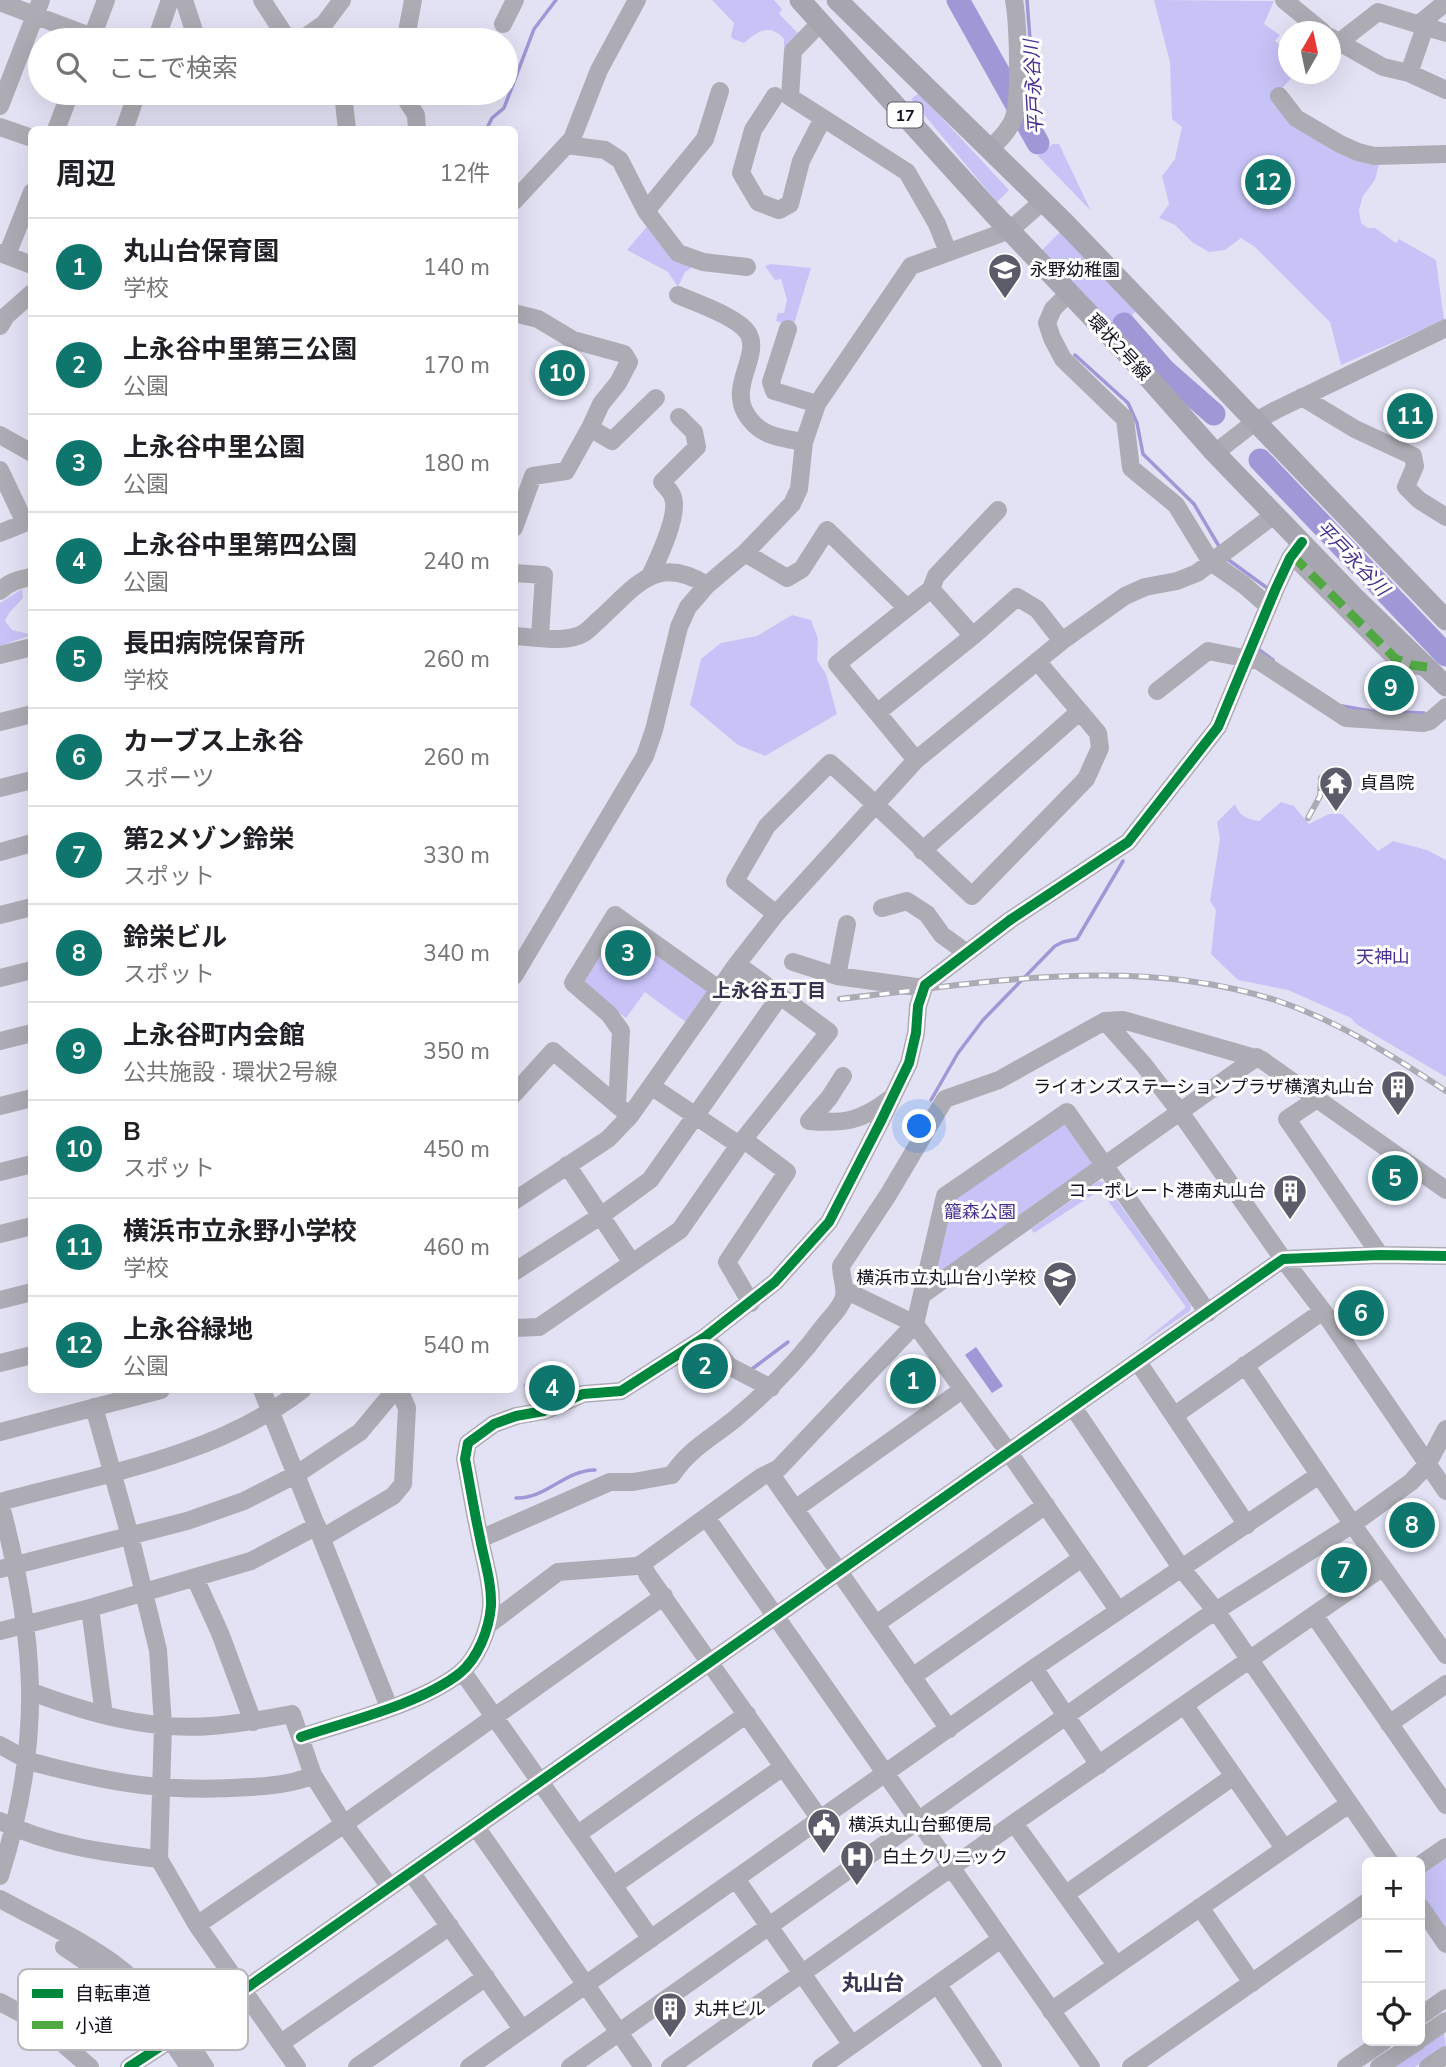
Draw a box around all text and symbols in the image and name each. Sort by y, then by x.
north arrow [1278,21,1341,84]
search box [28,28,518,105]
water label: 平戸永谷川 [1018,37,1049,135]
icon: search [52,48,90,86]
text: ここで検索 [108,51,238,86]
road number: 17 [888,102,922,127]
text: 周辺 [56,154,116,195]
pin: 12 [1245,156,1291,208]
text: 12件 [439,158,490,189]
text: 丸山台保育園 [123,234,279,269]
school or university icon: 永野幼稚園 [986,251,1024,300]
text: 1 [72,252,86,283]
text: 140 m [423,252,490,283]
place label: 永野幼稚園 [1030,258,1120,282]
text: 学校 [123,273,169,304]
street label: 環状2号線 [1082,309,1156,385]
text: 上永谷中里第三公園 [123,332,357,367]
pin: 10 [539,347,585,399]
text: 2 [72,350,86,381]
text: 170 m [423,350,490,381]
text: 公園 [123,371,169,402]
pin: 11 [1387,390,1433,442]
text: 上永谷中里公園 [123,430,305,465]
text: 3 [72,448,86,479]
text: 180 m [423,448,490,479]
text: 公園 [123,469,169,500]
water label: 平戸永谷川 [1310,515,1396,603]
text: 上永谷中里第四公園 [123,528,357,563]
text: 4 [72,546,86,577]
text: 240 m [423,546,490,577]
text: 公園 [123,567,169,598]
text: 長田病院保育所 [123,626,305,661]
text: 5 [72,644,86,675]
text: 260 m [423,644,490,675]
pin: 9 [1368,662,1414,714]
text: 学校 [123,665,169,696]
text: カーブス上永谷 [123,724,303,759]
text: 6 [72,742,86,773]
text: 260 m [423,742,490,773]
text: スポーツ [123,763,215,794]
temple icon: 貞昌院 [1317,764,1355,813]
place label: 貞昌院 [1360,771,1414,795]
text: 第2メゾン鈴栄 [123,822,295,857]
text: 7 [72,840,86,871]
text: 330 m [423,840,490,871]
text: スポット [123,861,215,892]
text: 鈴栄ビル [123,920,227,955]
pin: 3 [605,927,651,979]
text: 8 [72,938,86,969]
text: 340 m [423,938,490,969]
park label: 天神山 [1356,945,1410,969]
text: スポット [123,959,215,990]
district label: 上永谷五丁目 [712,978,826,1004]
text: 上永谷町内会館 [123,1018,305,1053]
text: 9 [72,1036,86,1067]
text: 350 m [423,1036,490,1067]
text: 公共施設 · 環状2号線 [123,1057,338,1088]
building icon: ライオンズステーションプラザ横濱丸山台 [1379,1068,1417,1117]
place label: ライオンズステーションプラザ横濱丸山台 [1033,1075,1374,1099]
your location [902,1109,936,1143]
text: B [123,1114,141,1149]
text: 10 [65,1134,93,1165]
text: 450 m [423,1134,490,1165]
pin: 5 [1372,1152,1418,1204]
text: スポット [123,1153,215,1184]
building icon: コーポレート港南丸山台 [1271,1172,1309,1221]
place label: コーポレート港南丸山台 [1068,1179,1266,1203]
park label: 籠森公園 [944,1200,1016,1224]
text: 横浜市立永野小学校 [123,1214,357,1249]
text: 11 [65,1232,93,1263]
text: 460 m [423,1232,490,1263]
text: 学校 [123,1253,169,1284]
school or university icon: 横浜市立丸山台小学校 [1041,1259,1079,1308]
place label: 横浜市立丸山台小学校 [856,1266,1036,1290]
pin: 6 [1338,1287,1384,1339]
text: 上永谷緑地 [123,1312,253,1347]
text: 12 [65,1330,93,1361]
text: 540 m [423,1330,490,1361]
pin: 2 [682,1340,728,1392]
text: 公園 [123,1351,169,1382]
pin: 1 [890,1355,936,1407]
pin: 4 [529,1362,575,1414]
pin: 8 [1389,1499,1435,1551]
pin: 7 [1321,1544,1367,1596]
public building icon: 横浜丸山台郵便局 [805,1806,843,1855]
place label: 横浜丸山台郵便局 [848,1813,992,1837]
hospital icon: 白土クリニック [838,1838,876,1887]
place label: 白土クリニック [882,1845,1008,1869]
map controls [1362,1857,1425,2046]
button: + [1362,1857,1425,1920]
button: − [1362,1920,1425,1983]
legend [18,1969,248,2050]
district label: 丸山台 [842,1969,905,1997]
text: 自転車道 [75,1981,151,2007]
button: locate [1362,1983,1425,2046]
building icon: 丸井ビル [651,1990,689,2039]
place label: 丸井ビル [694,1997,766,2021]
text: 小道 [75,2013,113,2039]

